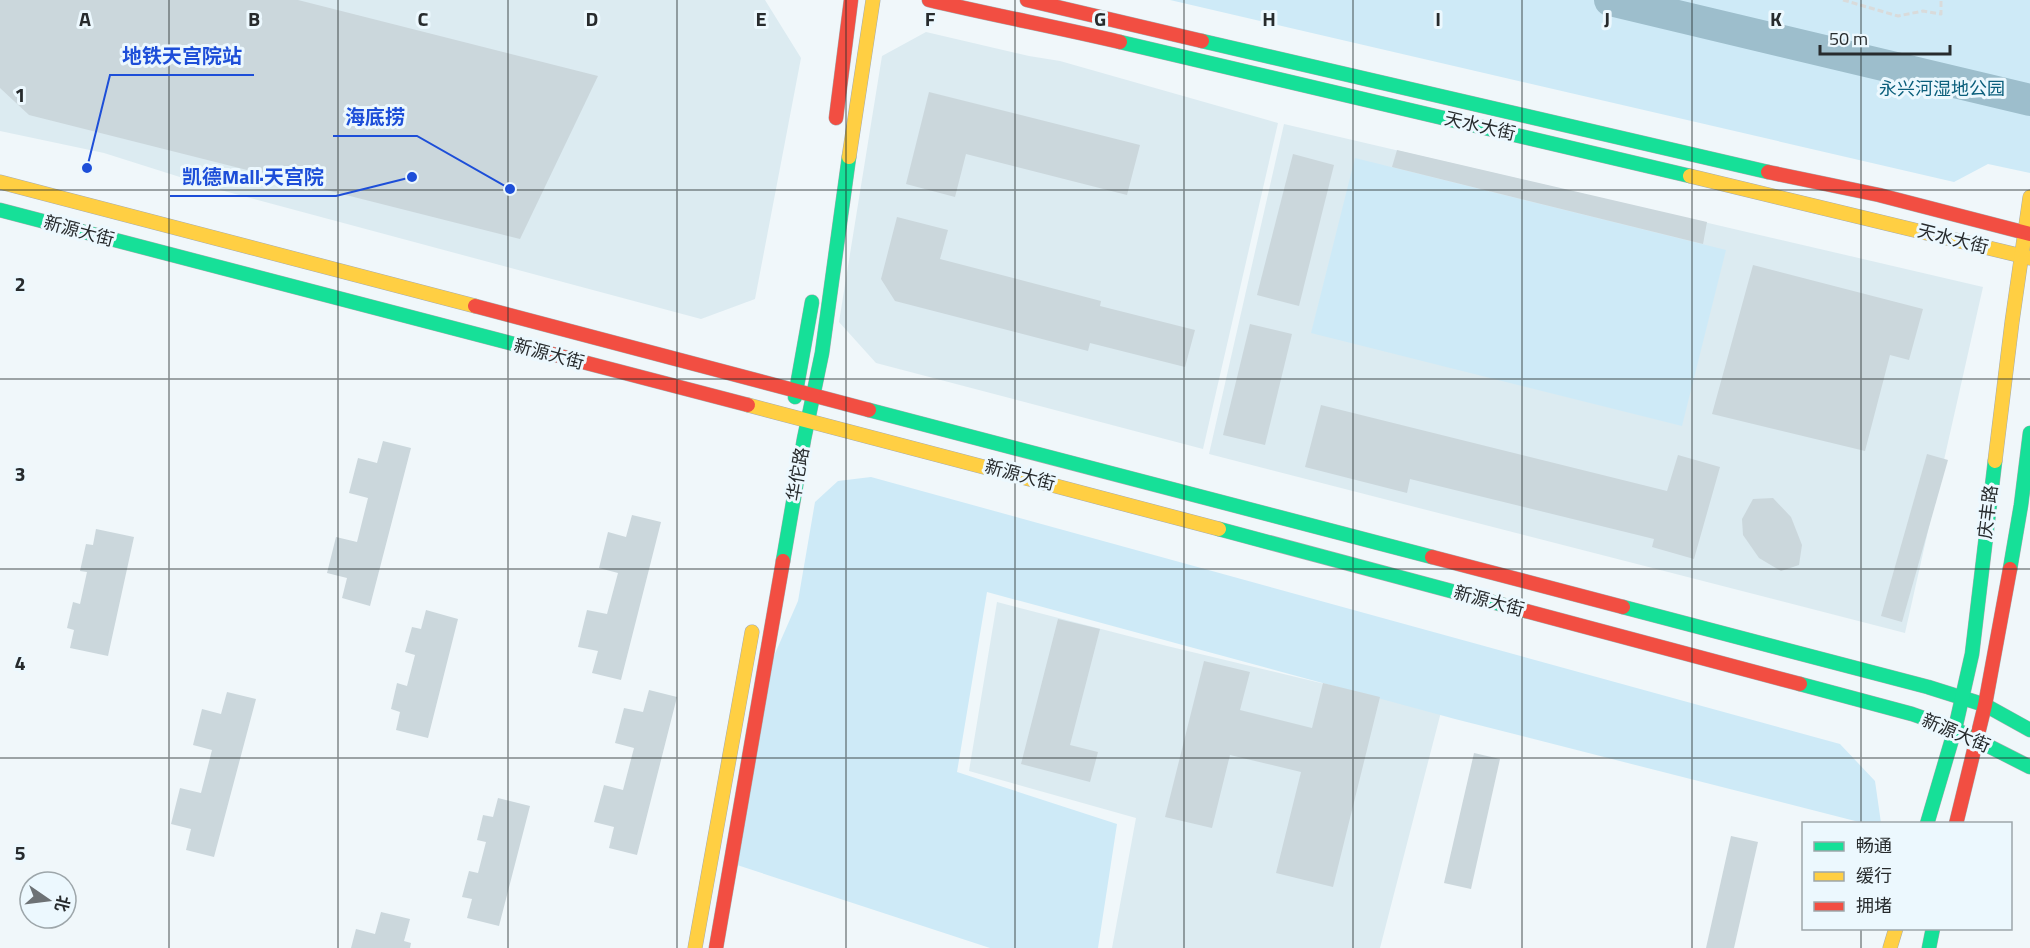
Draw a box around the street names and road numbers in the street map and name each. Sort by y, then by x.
street label: 天水大街 [1442,104,1518,147]
street label: 新源大街 [41,208,117,253]
street label: 天水大街 [1915,217,1991,260]
street label: 新源大街 [511,331,587,376]
street label: 华佗路 [780,445,815,503]
street label: 新源大街 [982,452,1058,497]
street label: 庆丰路 [1971,483,2004,540]
street label: 新源大街 [1451,578,1527,623]
street label: 新源大街 [1918,706,1995,759]

